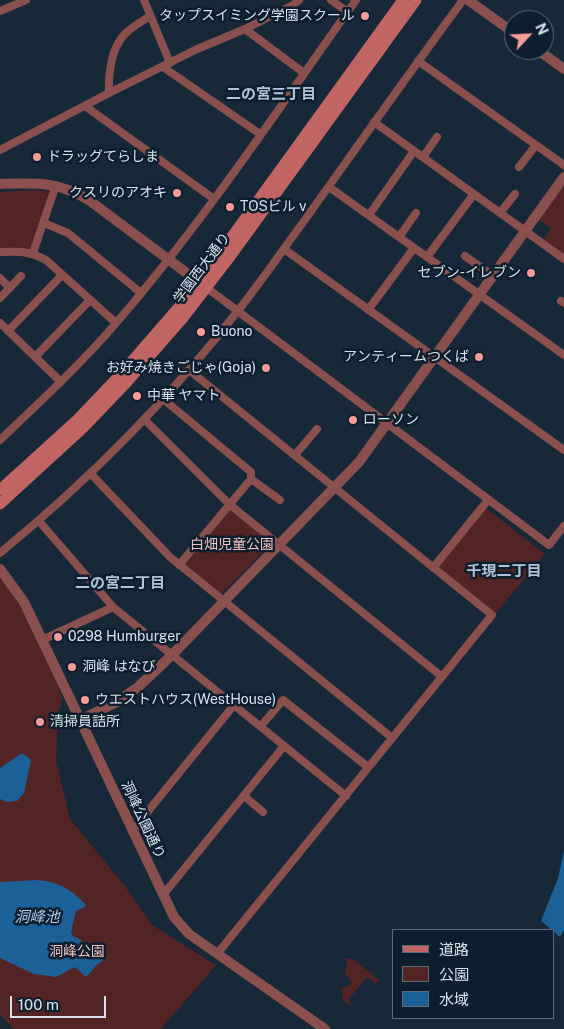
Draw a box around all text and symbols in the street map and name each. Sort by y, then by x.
place label: タップスイミング学園スクール [159,8,355,24]
marker: タップスイミング学園スクール [359,10,371,22]
north arrow [504,10,554,60]
text: N [532,21,551,37]
district label: 二の宮三丁目 [226,85,316,103]
place label: ドラッグてらしま [47,149,159,165]
marker: ドラッグてらしま [31,151,43,163]
place label: クスリのアオキ [69,185,167,201]
marker: クスリのアオキ [171,187,183,199]
place label: TOSビルⅴ [240,199,310,215]
marker: TOSビルⅴ [224,201,236,213]
street label: 学園西大通り [170,229,234,307]
place label: セブン-イレブン [418,265,521,281]
marker: セブン-イレブン [525,267,537,279]
place label: Buono [211,324,252,340]
marker: Buono [195,326,207,338]
place label: アンティームつくば [343,349,469,365]
marker: アンティームつくば [473,351,485,363]
place label: お好み焼きごじゃ(Goja) [106,360,256,376]
marker: お好み焼きごじゃ(Goja) [260,362,272,374]
place label: 中華 ヤマト [147,388,220,404]
marker: 中華 ヤマト [131,390,143,402]
place label: ローソン [363,412,419,428]
marker: ローソン [347,414,359,426]
park label: 白畑児童公園 [190,537,274,553]
district label: 千現二丁目 [467,562,541,580]
district label: 二の宮二丁目 [75,574,165,592]
place label: 0298 Humburger [68,629,181,645]
marker: 0298 Humburger [52,631,64,643]
place label: 洞峰 はなび [82,659,155,675]
marker: 洞峰 はなび [66,661,78,673]
place label: ウエストハウス(WestHouse) [95,692,276,708]
marker: ウエストハウス(WestHouse) [79,694,91,706]
place label: 清掃員詰所 [50,714,120,730]
marker: 清掃員詰所 [34,716,46,728]
street label: 洞峰公園通り [118,778,168,862]
water label: 洞峰池 [15,908,59,926]
legend [392,929,554,1019]
text: 道路 [439,941,469,958]
park label: 洞峰公園 [49,944,105,960]
text: 公園 [439,966,469,983]
scale bar [12,986,109,1018]
text: 水域 [439,991,469,1008]
text: 100 m [18,996,59,1013]

